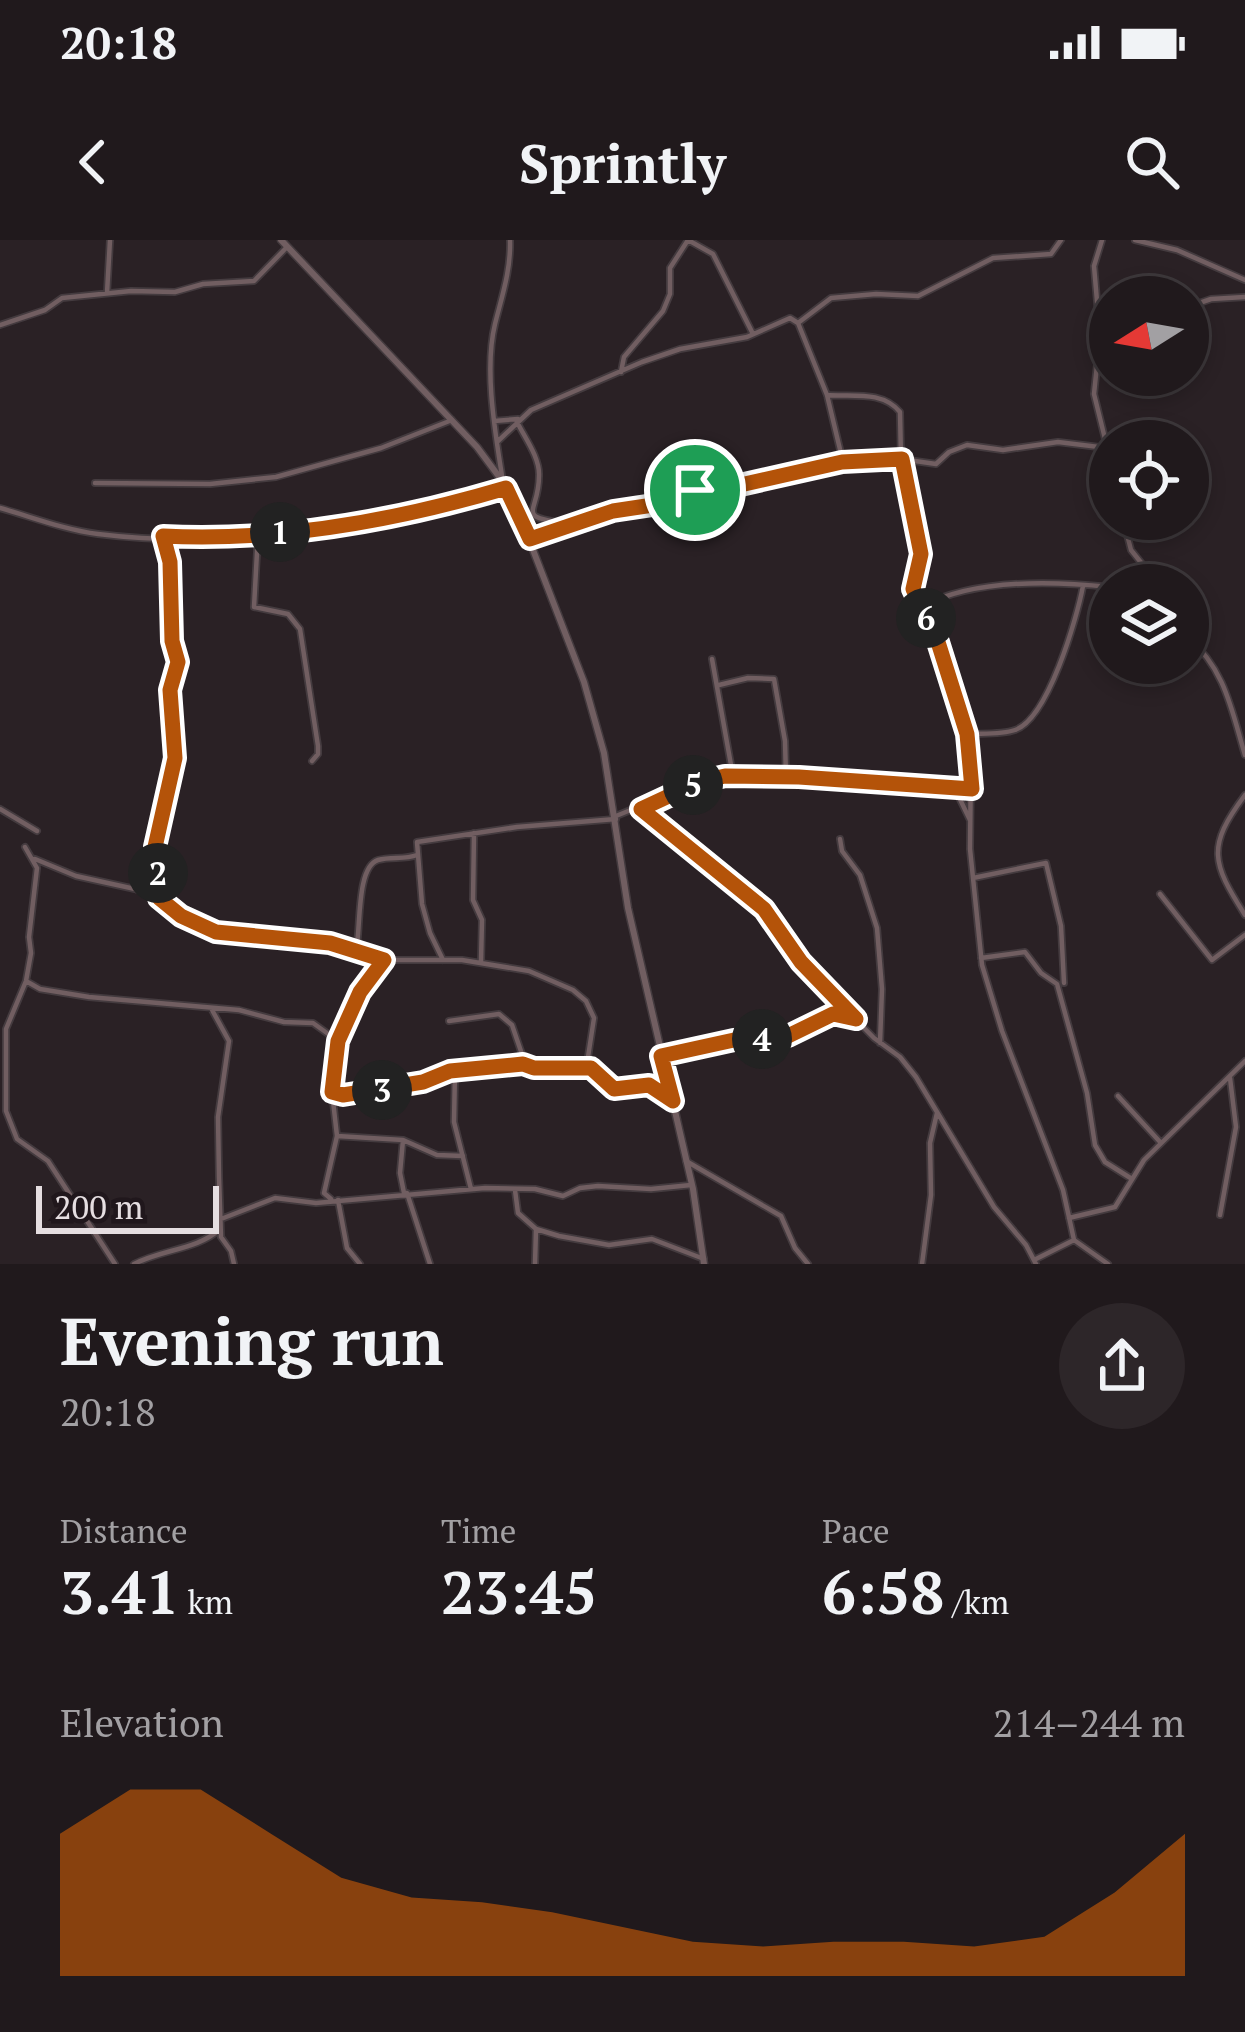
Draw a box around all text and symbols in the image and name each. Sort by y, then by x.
text: 20:18 [60,12,177,72]
text: Sprintly [519,127,726,198]
icon: back [60,129,126,195]
icon: search [1119,129,1185,195]
north arrow [1089,276,1209,396]
map controls [1089,276,1209,684]
button: locate [1089,420,1209,540]
pin [644,439,746,541]
icon: arrive [662,457,728,523]
pin: 1 [250,502,310,562]
text: 1 [271,510,289,553]
button: layers [1089,564,1209,684]
pin: 6 [896,588,956,648]
text: 6 [917,596,935,639]
pin: 5 [663,755,723,815]
text: 5 [684,763,702,806]
pin: 2 [128,843,188,903]
text: 2 [149,851,167,894]
pin: 4 [732,1009,792,1069]
text: 4 [753,1017,771,1060]
pin: 3 [352,1060,412,1120]
text: 3 [373,1068,391,1111]
scale bar [36,1180,219,1233]
text: 200 m [54,1185,143,1228]
text: Evening run [60,1296,444,1384]
button: share [1059,1303,1185,1429]
text: 20:18 [60,1385,156,1437]
text: Distance [60,1509,187,1552]
text: Time [441,1509,516,1552]
text: Pace [822,1509,890,1552]
text: 3.41 [60,1552,179,1631]
text: 23:45 [441,1552,597,1631]
text: 6:58 [822,1552,944,1631]
text: km [179,1580,233,1623]
text: /km [944,1580,1009,1623]
text: Elevation [60,1696,224,1748]
text: 214–244 m [993,1696,1185,1748]

